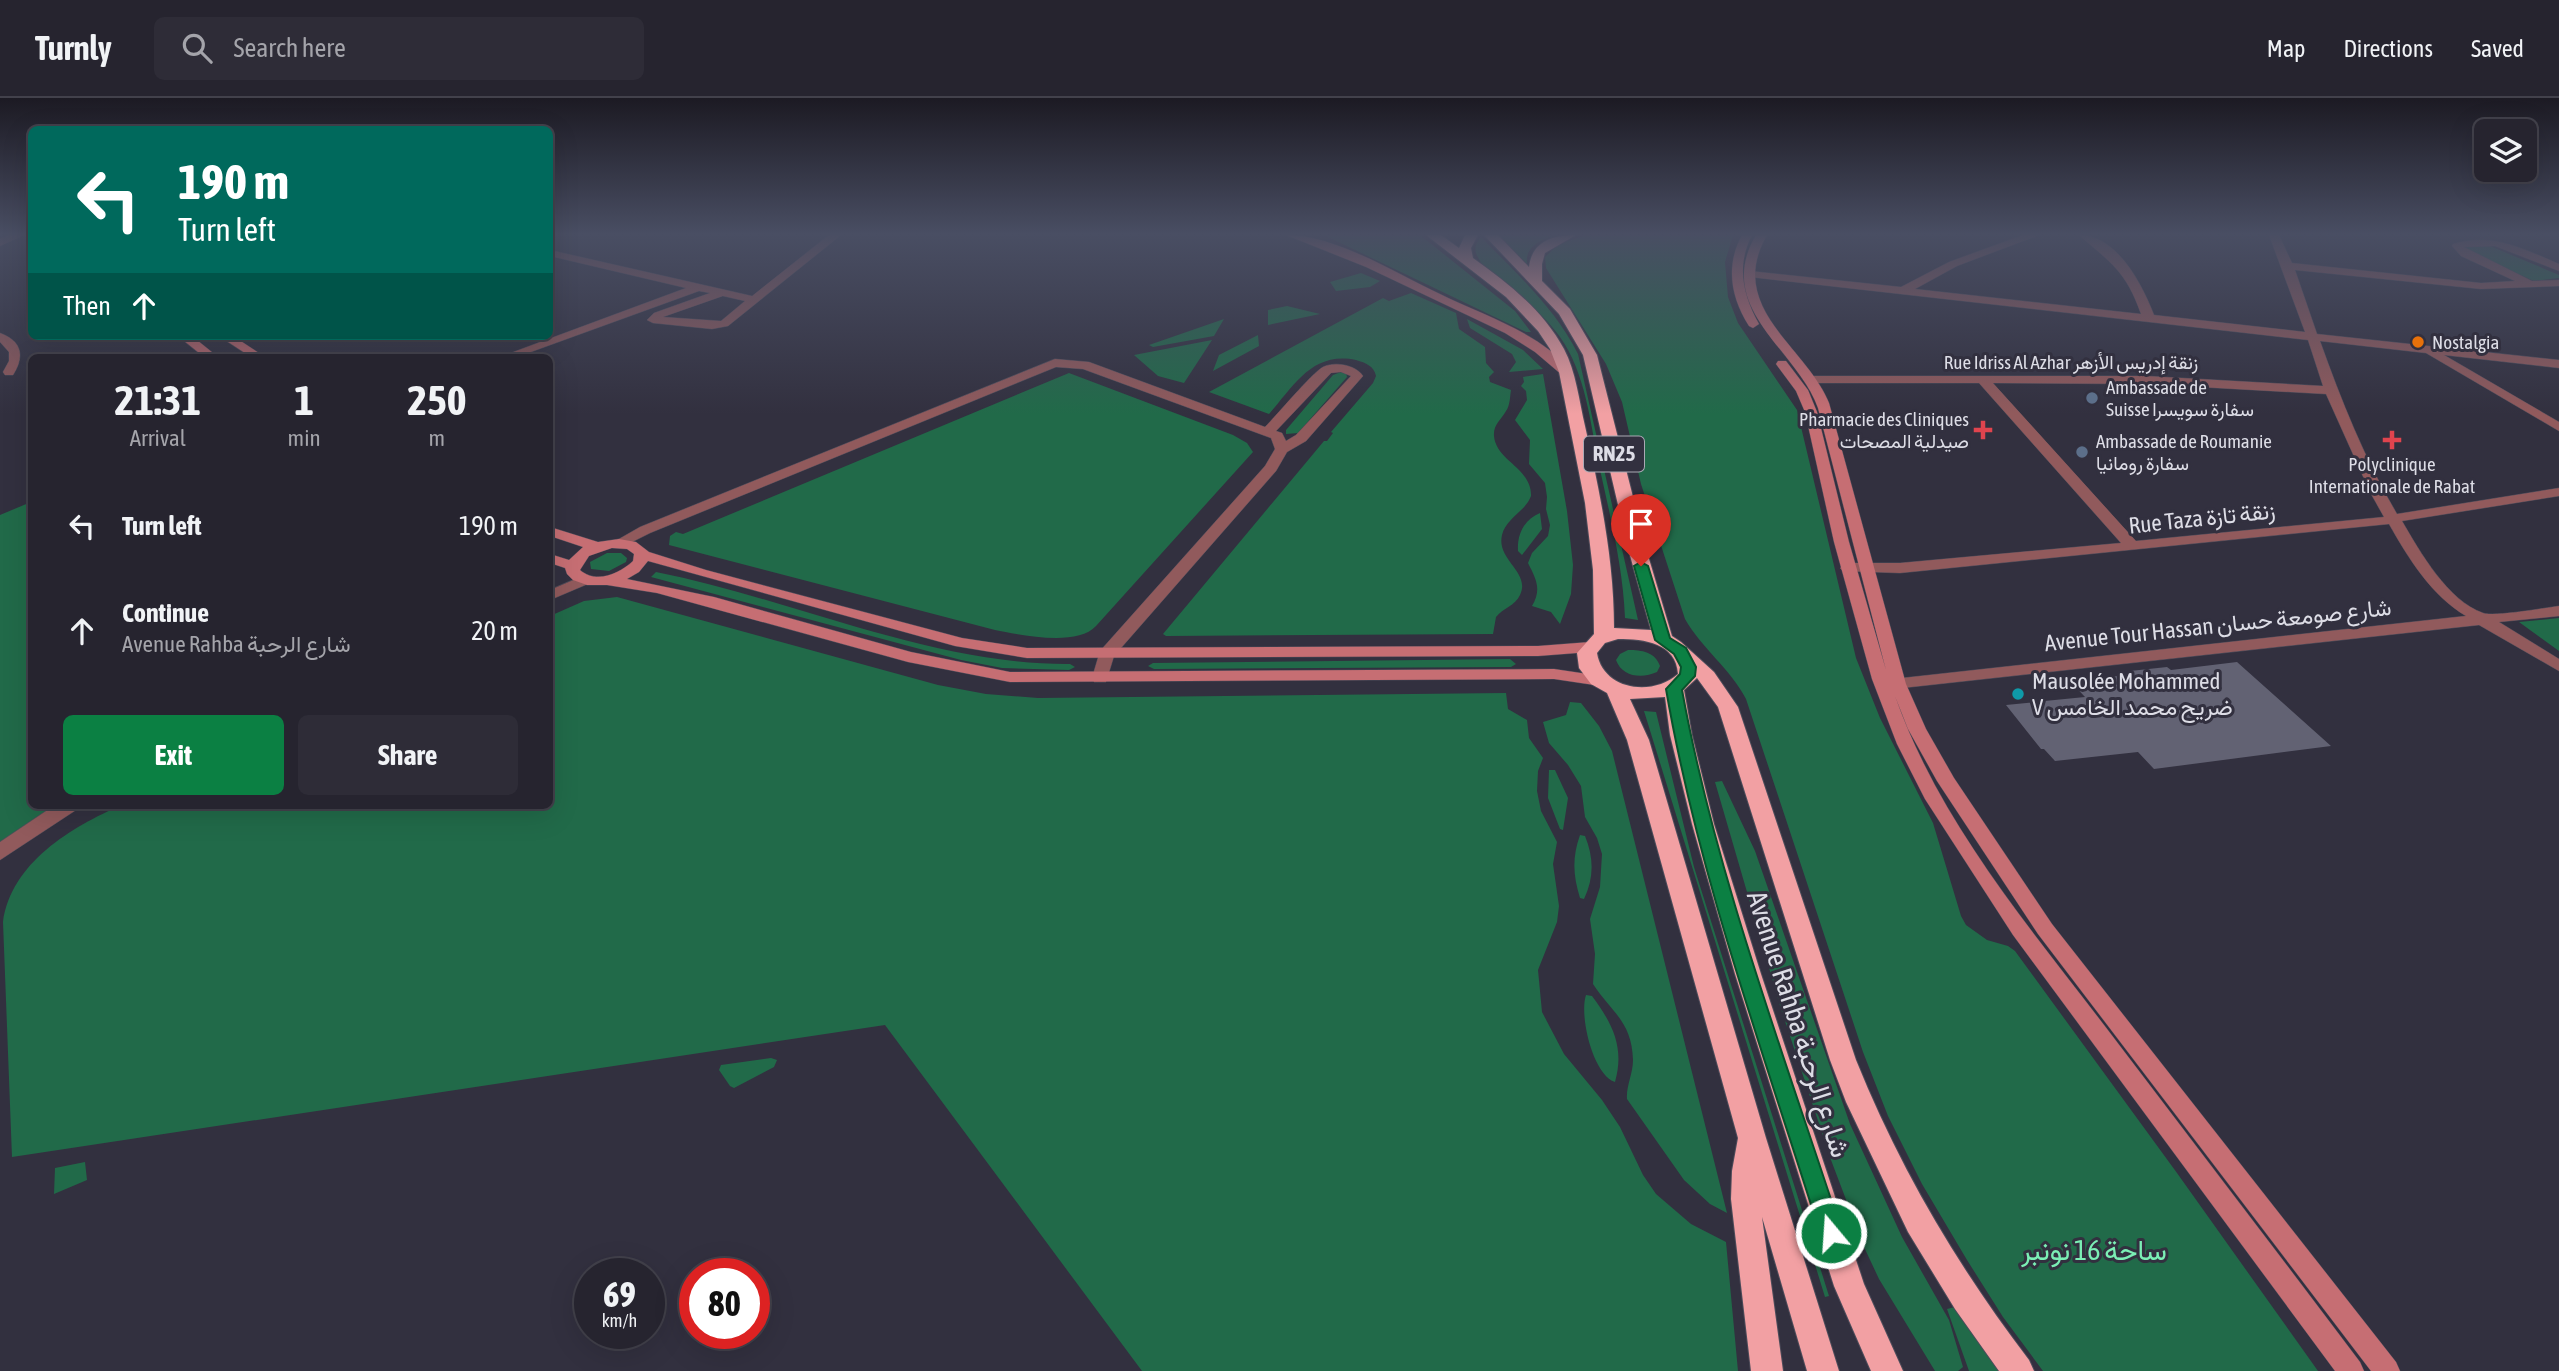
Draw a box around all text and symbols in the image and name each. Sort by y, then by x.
search box [154,17,644,80]
text: Turnly [35,29,112,67]
icon: search [178,29,216,67]
text: Search here [234,33,346,63]
text: Map [2267,35,2305,62]
text: Directions [2343,35,2433,62]
text: Saved [2471,35,2524,62]
map controls [2474,119,2537,182]
button: layers [2474,119,2537,182]
text: 190 m [178,153,289,209]
icon: left [63,154,154,245]
text: Turn left [178,211,276,248]
icon: ahead [125,287,163,325]
text: Then [63,291,111,321]
place label: Nostalgia [2432,331,2499,353]
marker: Nostalgia [2410,334,2426,350]
street label: Rue Idriss Al Azhar زنقة إدريس الأزهر [1944,351,2198,375]
text: 21:31 [115,376,201,424]
text: 1 [294,376,314,424]
text: 250 [407,376,466,424]
place label: Ambassade de Suisse سفارة سويسرا [2106,376,2254,421]
marker: Ambassade de Suisse سفارة سويسرا [2084,390,2100,406]
place label: Pharmacie des Cliniques صيدلية المصحات [1799,408,1969,453]
marker: Pharmacie des Cliniques صيدلية المصحات [1975,422,1991,438]
text: Arrival [130,425,186,451]
text: min [288,425,321,451]
text: m [429,425,445,451]
place label: Ambassade de Roumanie سفارة رومانيا [2096,430,2272,475]
marker: Polyclinique Internationale de Rabat [2382,430,2402,450]
road number: RN25 [1584,436,1644,472]
marker: Ambassade de Roumanie سفارة رومانيا [2074,444,2090,460]
place label: Polyclinique Internationale de Rabat [2309,453,2475,497]
pin [1611,494,1671,566]
street label: Rue Taza زنقة تازة [2127,497,2277,541]
icon: arrive [1622,505,1660,543]
icon: left [63,507,101,545]
text: Turn left [122,511,202,541]
text: 190 m [459,511,518,541]
street label: Avenue Tour Hassan شارع صومعة حسان [2043,594,2393,659]
text: Continue [122,598,209,628]
icon: ahead [63,612,101,650]
text: 20 m [471,616,518,646]
text: Avenue Rahba شارع الرحبة [122,631,351,657]
place label: Mausolée Mohammed V ضريح محمد الخامس [2032,668,2233,723]
marker: Mausolée Mohammed V ضريح محمد الخامس [2010,686,2026,702]
button: Exit [63,715,284,795]
button: Share [298,715,518,795]
street label: Avenue Rahba شارع الرحبة [1738,887,1857,1162]
position arrow [1794,1196,1868,1270]
park label: ساحة 16 نونبر [2020,1234,2167,1268]
speed limit sign: 80 [679,1258,770,1349]
text: 69 [603,1274,636,1314]
text: km/h [602,1310,637,1331]

